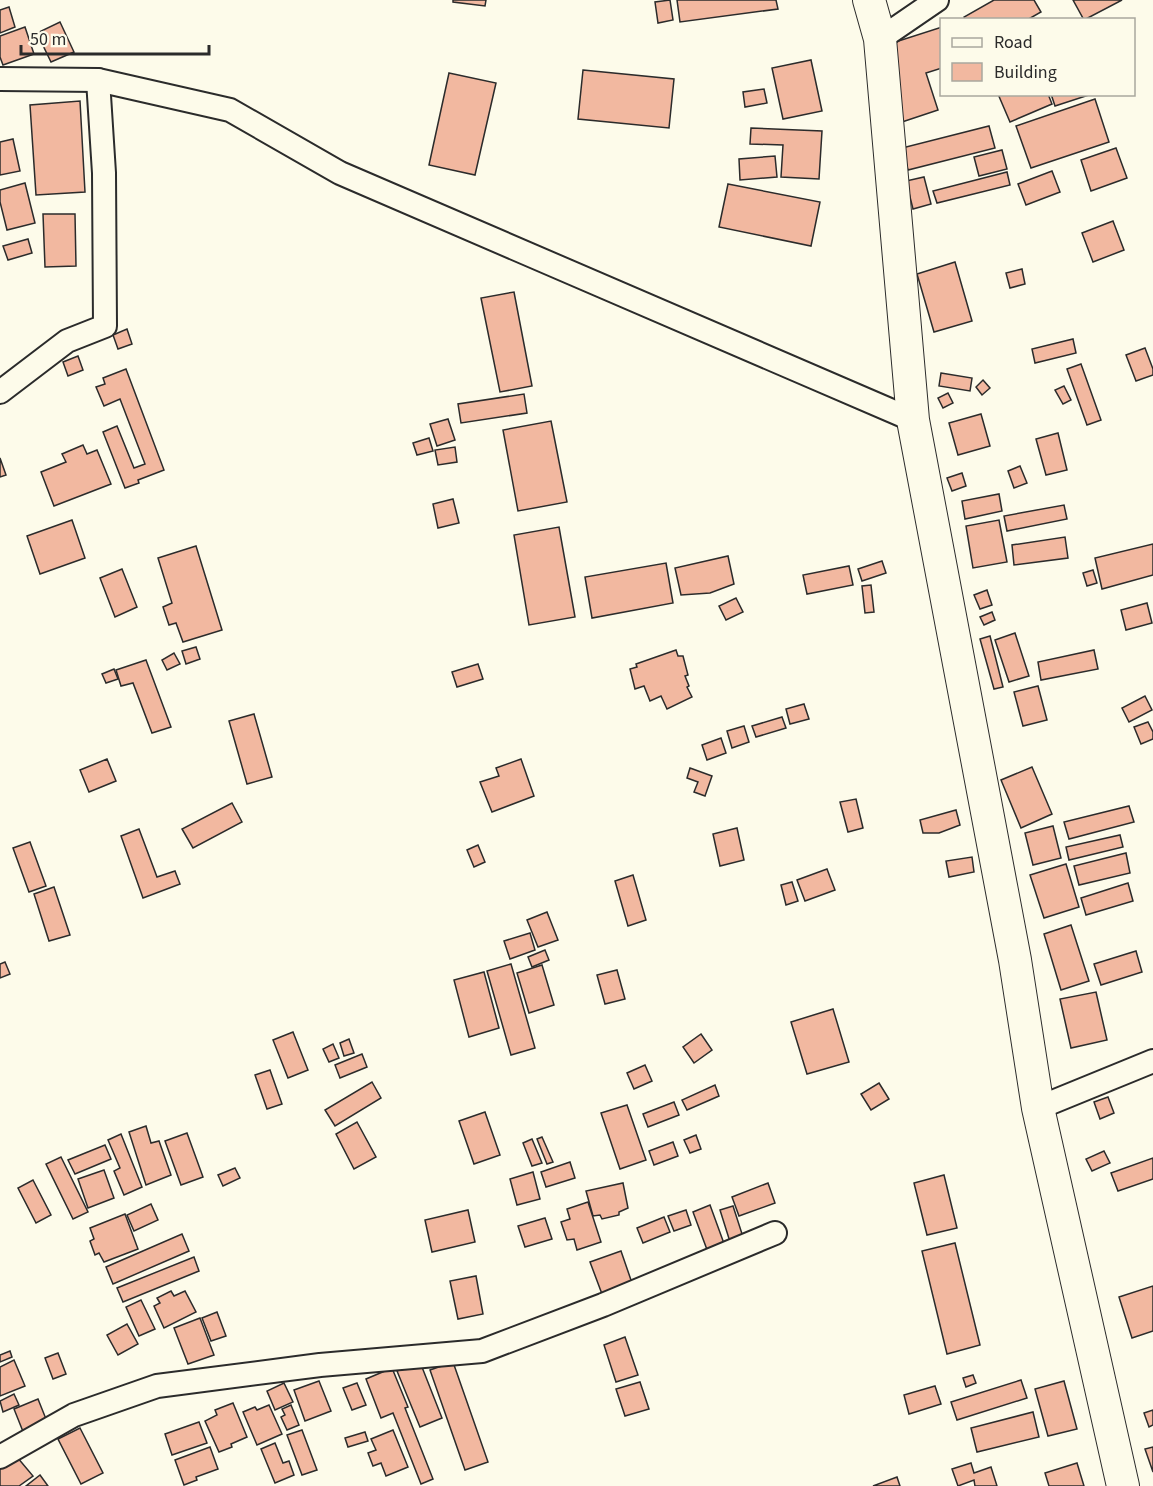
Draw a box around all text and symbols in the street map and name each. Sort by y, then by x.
scale bar [21,18,208,56]
legend [940,18,1135,96]
text: 50 m [30,27,66,52]
text: Road [994,30,1033,55]
text: Building [994,60,1057,85]

